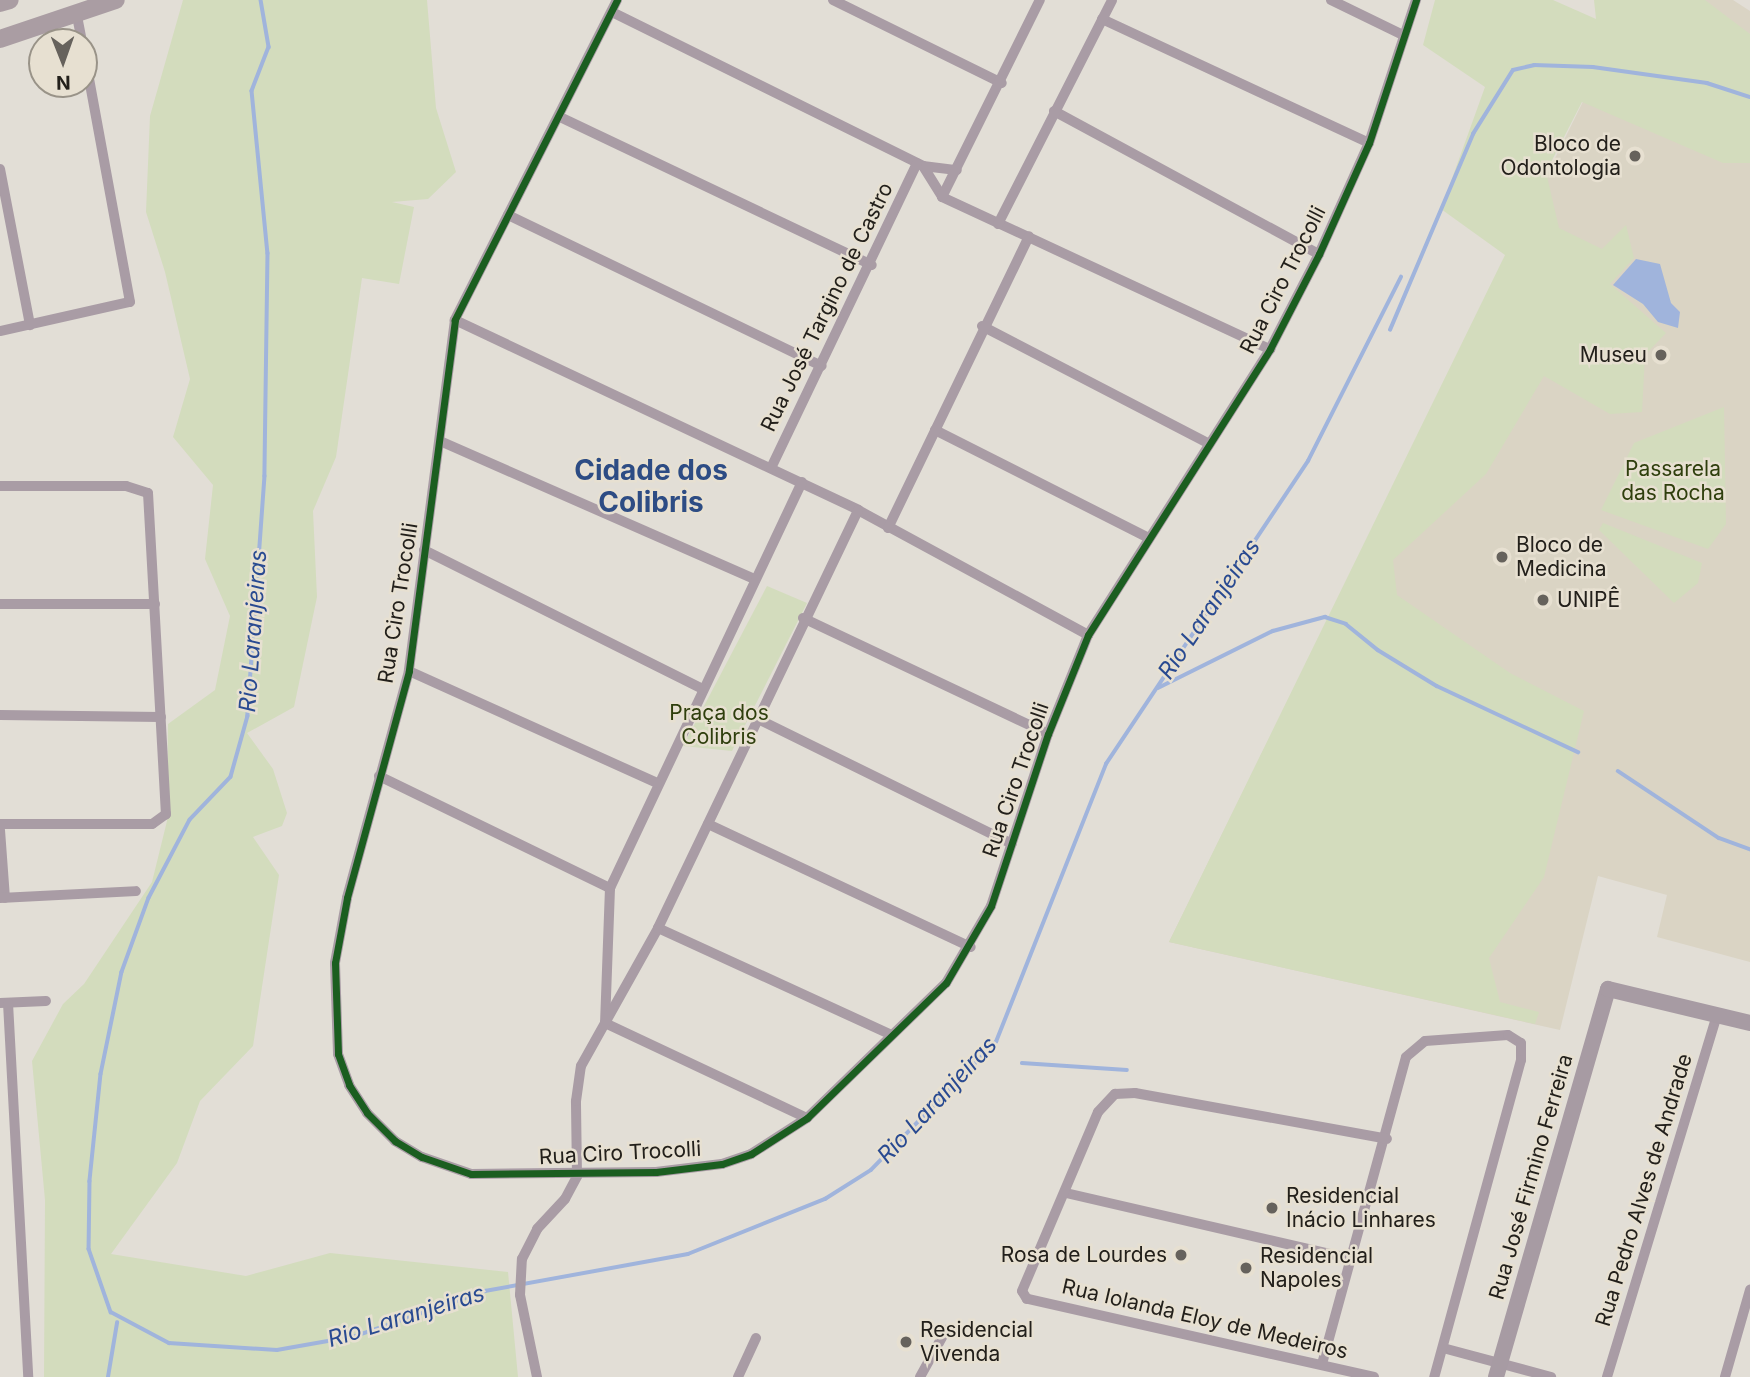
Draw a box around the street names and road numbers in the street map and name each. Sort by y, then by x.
street label: Rua José Targino de Castro [756,178,898,436]
street label: Rua Ciro Trocolli [1235,202,1331,358]
street label: Rua Ciro Trocolli [373,521,423,685]
street label: Rua Ciro Trocolli [978,699,1054,861]
street label: Rua José Firmino Ferreira [1484,1051,1578,1303]
street label: Rua Pedro Alves de Andrade [1590,1051,1698,1329]
street label: Rua Ciro Trocolli [538,1136,702,1170]
street label: Rua Iolanda Eloy de Medeiros [1059,1274,1351,1364]

